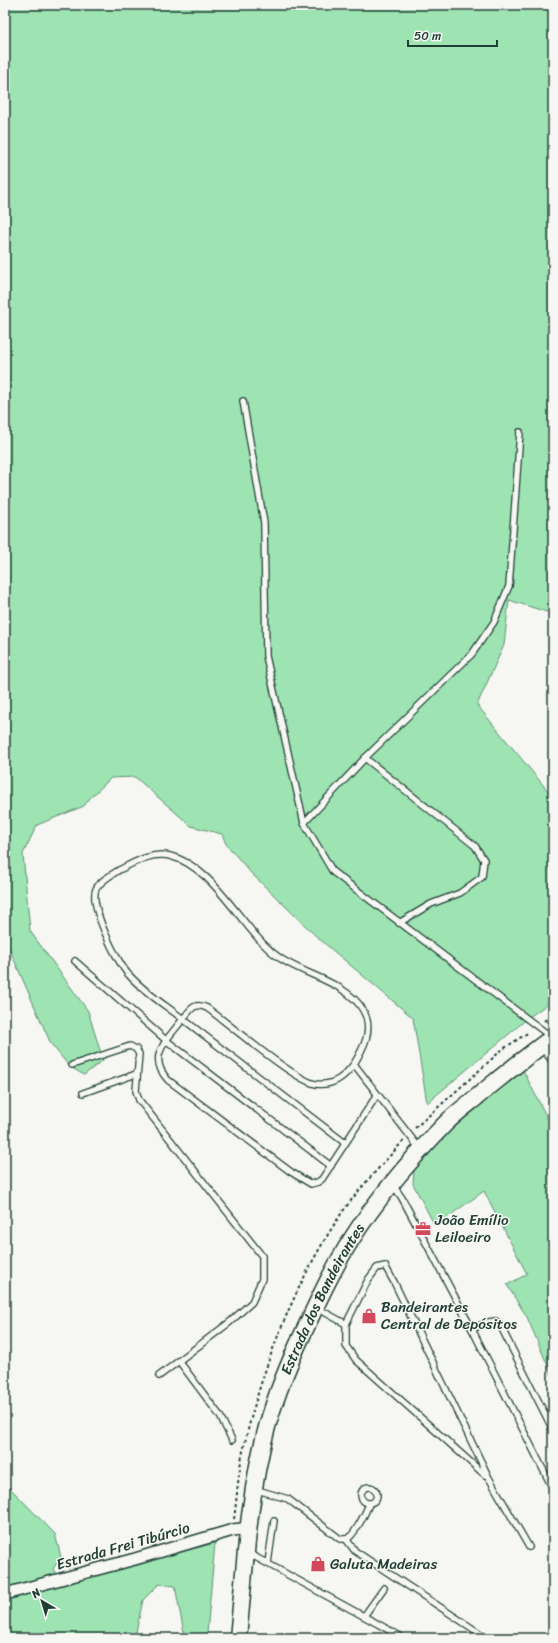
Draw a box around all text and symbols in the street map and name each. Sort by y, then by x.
scale bar [408,22,497,48]
text: 50 m [414,25,441,47]
place label: João Emílio Leiloeiro [434,1207,509,1250]
street label: Estrada dos Bandeirantes [273,1217,372,1379]
office icon: João Emílio Leiloeiro [414,1220,432,1238]
place label: Bandeirantes Central de Depósitos [381,1294,518,1337]
shop icon: Bandeirantes Central de Depósitos [360,1307,378,1325]
street label: Estrada Frei Tibúrcio [53,1514,193,1578]
place label: Galuta Madeiras [330,1551,437,1577]
shop icon: Galuta Madeiras [309,1555,327,1573]
north arrow [22,1581,62,1621]
text: N [27,1583,45,1604]

